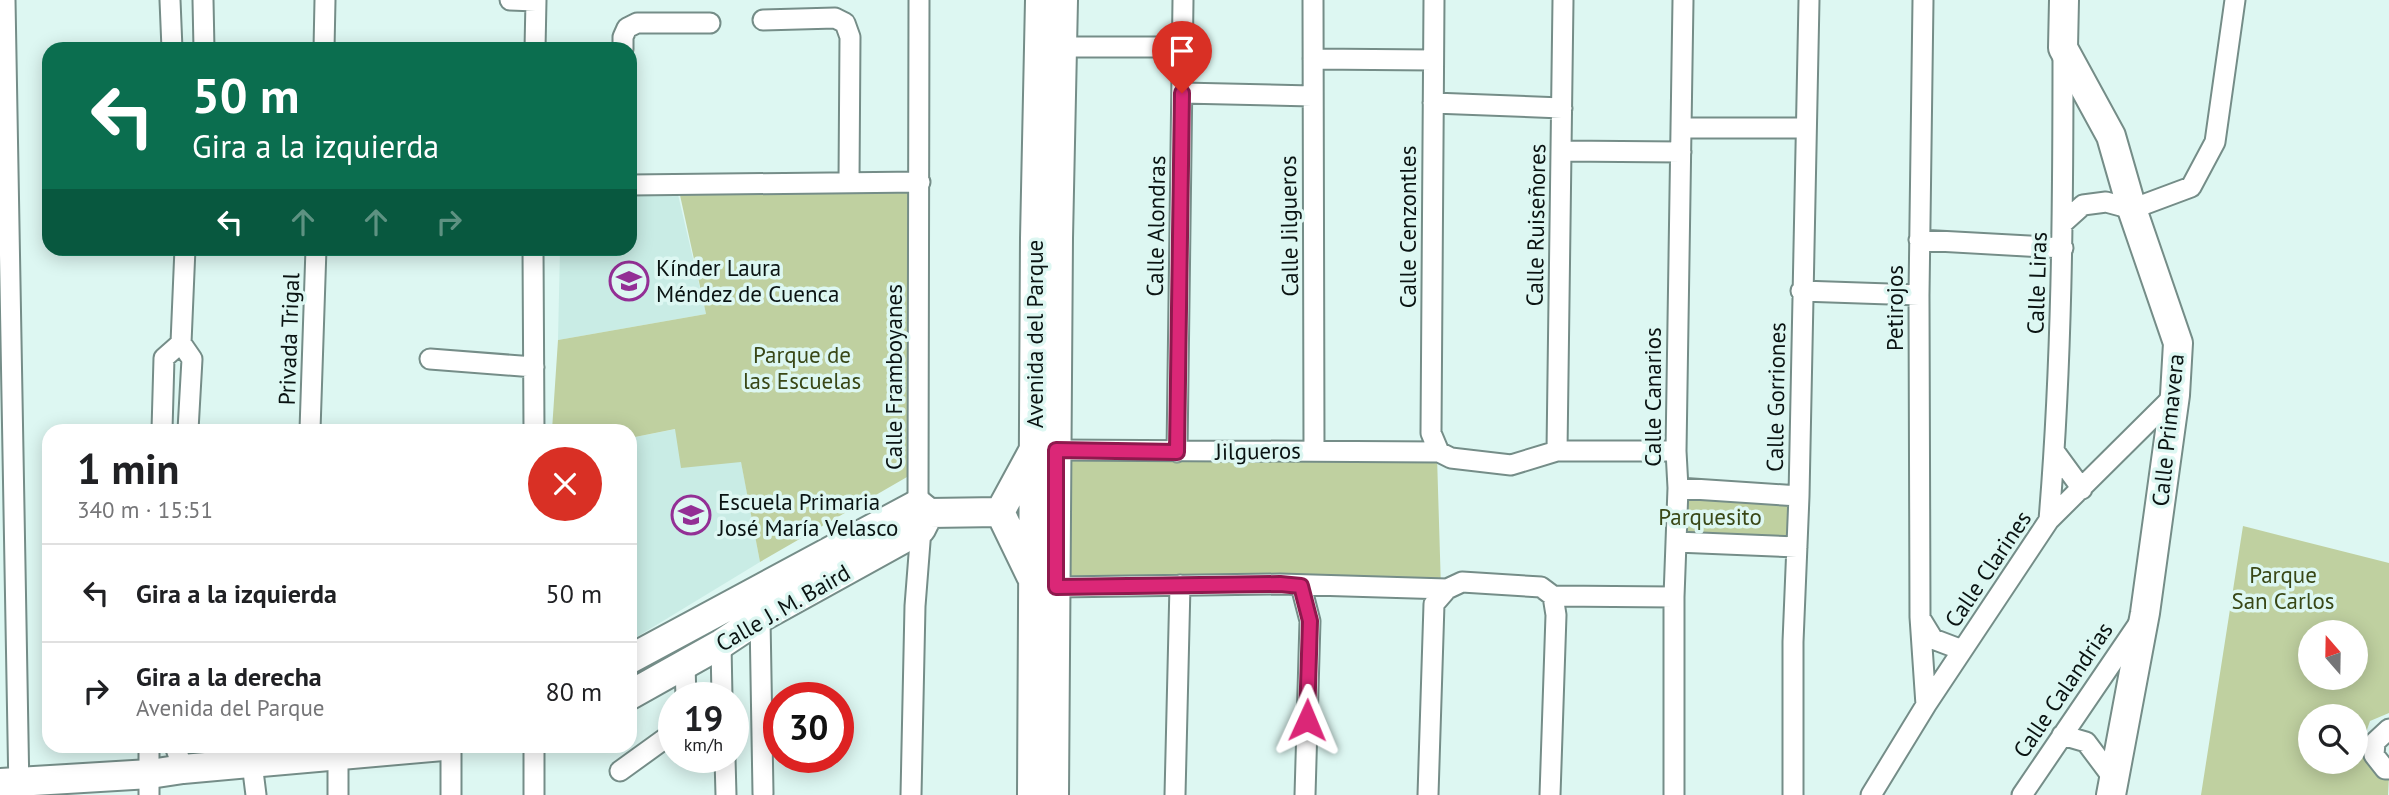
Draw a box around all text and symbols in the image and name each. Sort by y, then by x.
pin [1152,21,1212,93]
icon: arrive [1163,32,1201,70]
text: 50 m [192,63,299,127]
icon: left [77,70,168,161]
text: Gira a la izquierda [192,125,439,167]
street label: Calle Ruiseñores [1520,143,1551,307]
street label: Calle Cenzontles [1393,146,1422,308]
street label: Calle Alondras [1140,155,1171,297]
street label: Calle Jilgueros [1273,155,1304,297]
icon: left [211,203,249,241]
icon: ahead [284,203,322,241]
icon: ahead [357,203,395,241]
icon: right [430,203,468,241]
street label: Calle Liras [2020,231,2053,335]
street label: Avenida del Parque [1020,240,1049,428]
place label: Kínder Laura Méndez de Cuenca [656,253,839,308]
school or university icon: Kínder Laura Méndez de Cuenca [608,260,650,302]
street label: Petirojos [1880,265,1909,351]
street label: Privada Trigal [272,272,305,406]
street label: Calle Framboyanes [879,284,908,470]
street label: Calle Gorriones [1760,322,1791,472]
street label: Calle Canarios [1638,327,1667,467]
park label: Parque de las Escuelas [743,340,861,395]
street label: Calle Primavera [2145,352,2190,508]
street label: Jilgueros [1214,435,1301,466]
text: 1 min [77,441,179,496]
button: close [528,447,602,521]
place label: Escuela Primaria José María Velasco [717,487,898,542]
school or university icon: Escuela Primaria José María Velasco [670,494,712,536]
text: 340 m · 15:51 [77,495,213,524]
park label: Parquesito [1658,502,1762,531]
street label: Calle Clarines [1938,505,2037,633]
street label: Calle J. M. Baird [711,558,855,658]
park label: Parque San Carlos [2231,560,2335,615]
icon: left [77,574,115,612]
text: Gira a la izquierda [136,577,337,610]
text: 50 m [546,577,602,610]
street label: Calle Calandrias [2006,616,2119,763]
north arrow [2298,620,2368,690]
map controls [2298,620,2368,774]
text: Gira a la derecha [136,660,322,693]
icon: right [77,672,115,710]
text: 80 m [546,675,602,708]
speed limit sign: 30 [763,682,854,773]
position arrow [1270,683,1344,757]
text: Avenida del Parque [136,693,324,722]
text: 19 [684,695,723,741]
button: search [2298,704,2368,774]
text: km/h [684,733,723,756]

